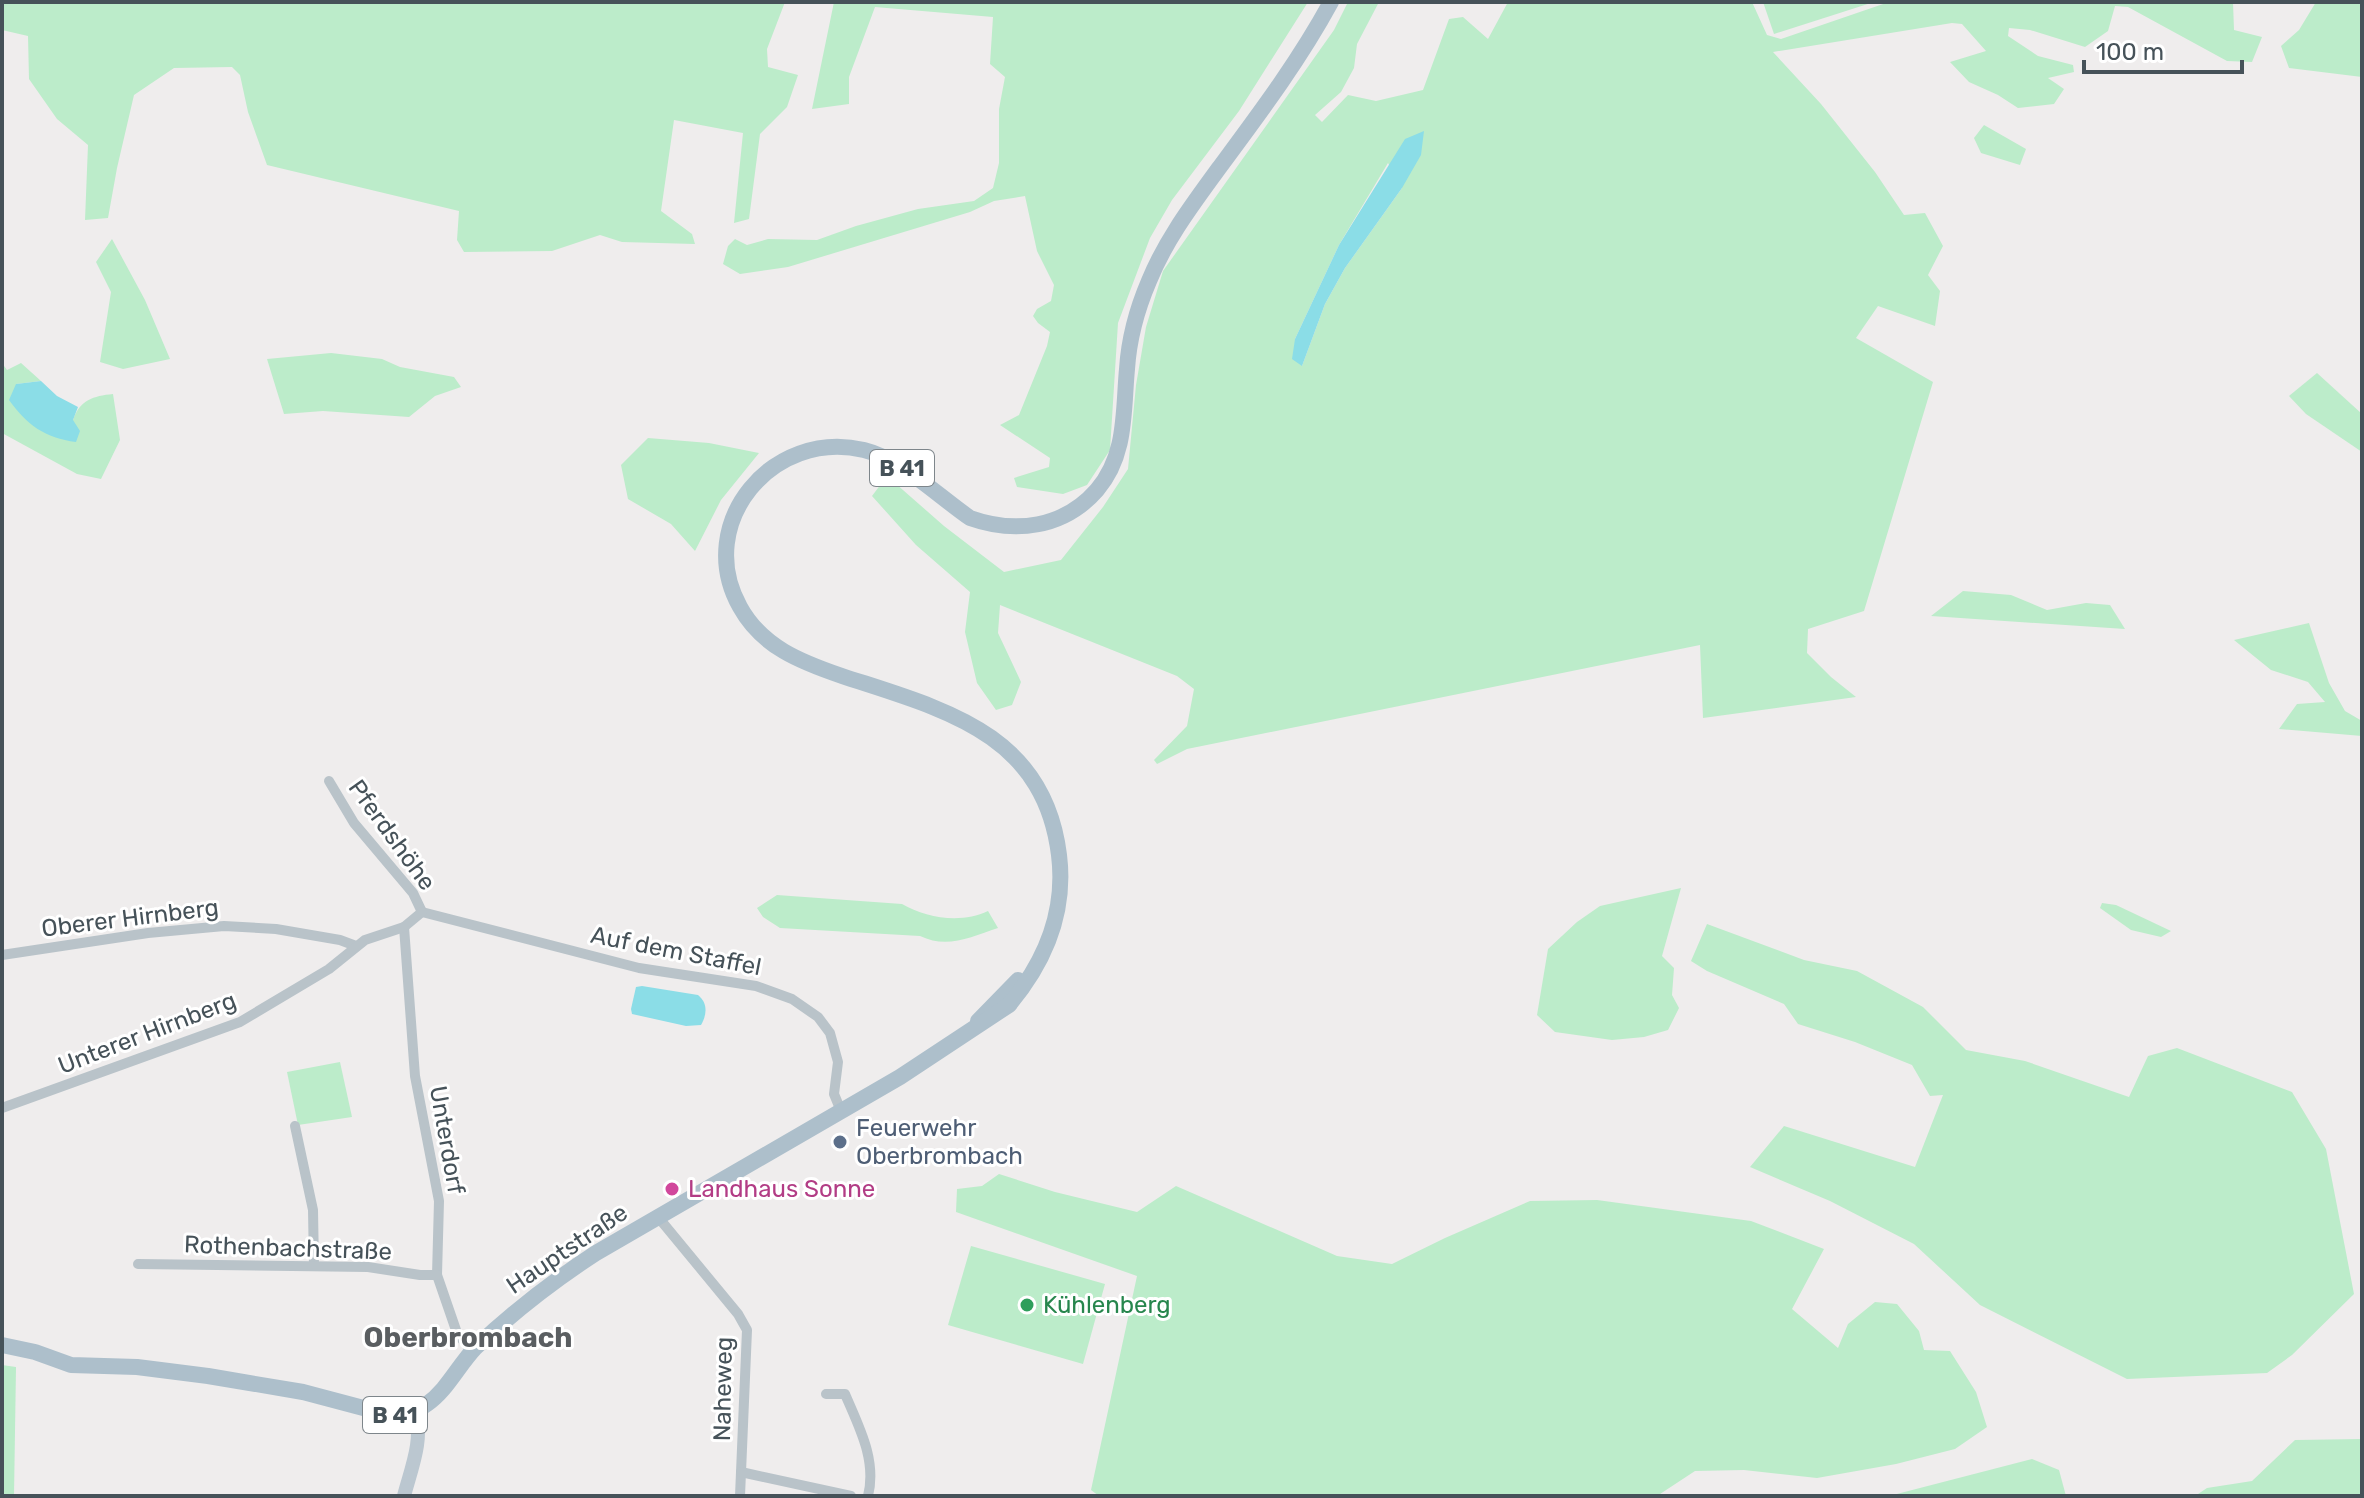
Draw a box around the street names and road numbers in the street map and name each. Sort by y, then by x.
road number: B 41 [870,450,934,486]
street label: Pferdshöhe [343,774,441,896]
street label: Oberer Hirnberg [40,893,220,943]
street label: Auf dem Staffel [588,921,764,981]
street label: Unterer Hirnberg [54,986,240,1080]
street label: Unterdorf [424,1084,470,1197]
street label: Hauptstraße [501,1198,633,1300]
street label: Rothenbachstraße [184,1230,392,1266]
street label: Naheweg [708,1337,738,1441]
road number: B 41 [363,1397,427,1433]

